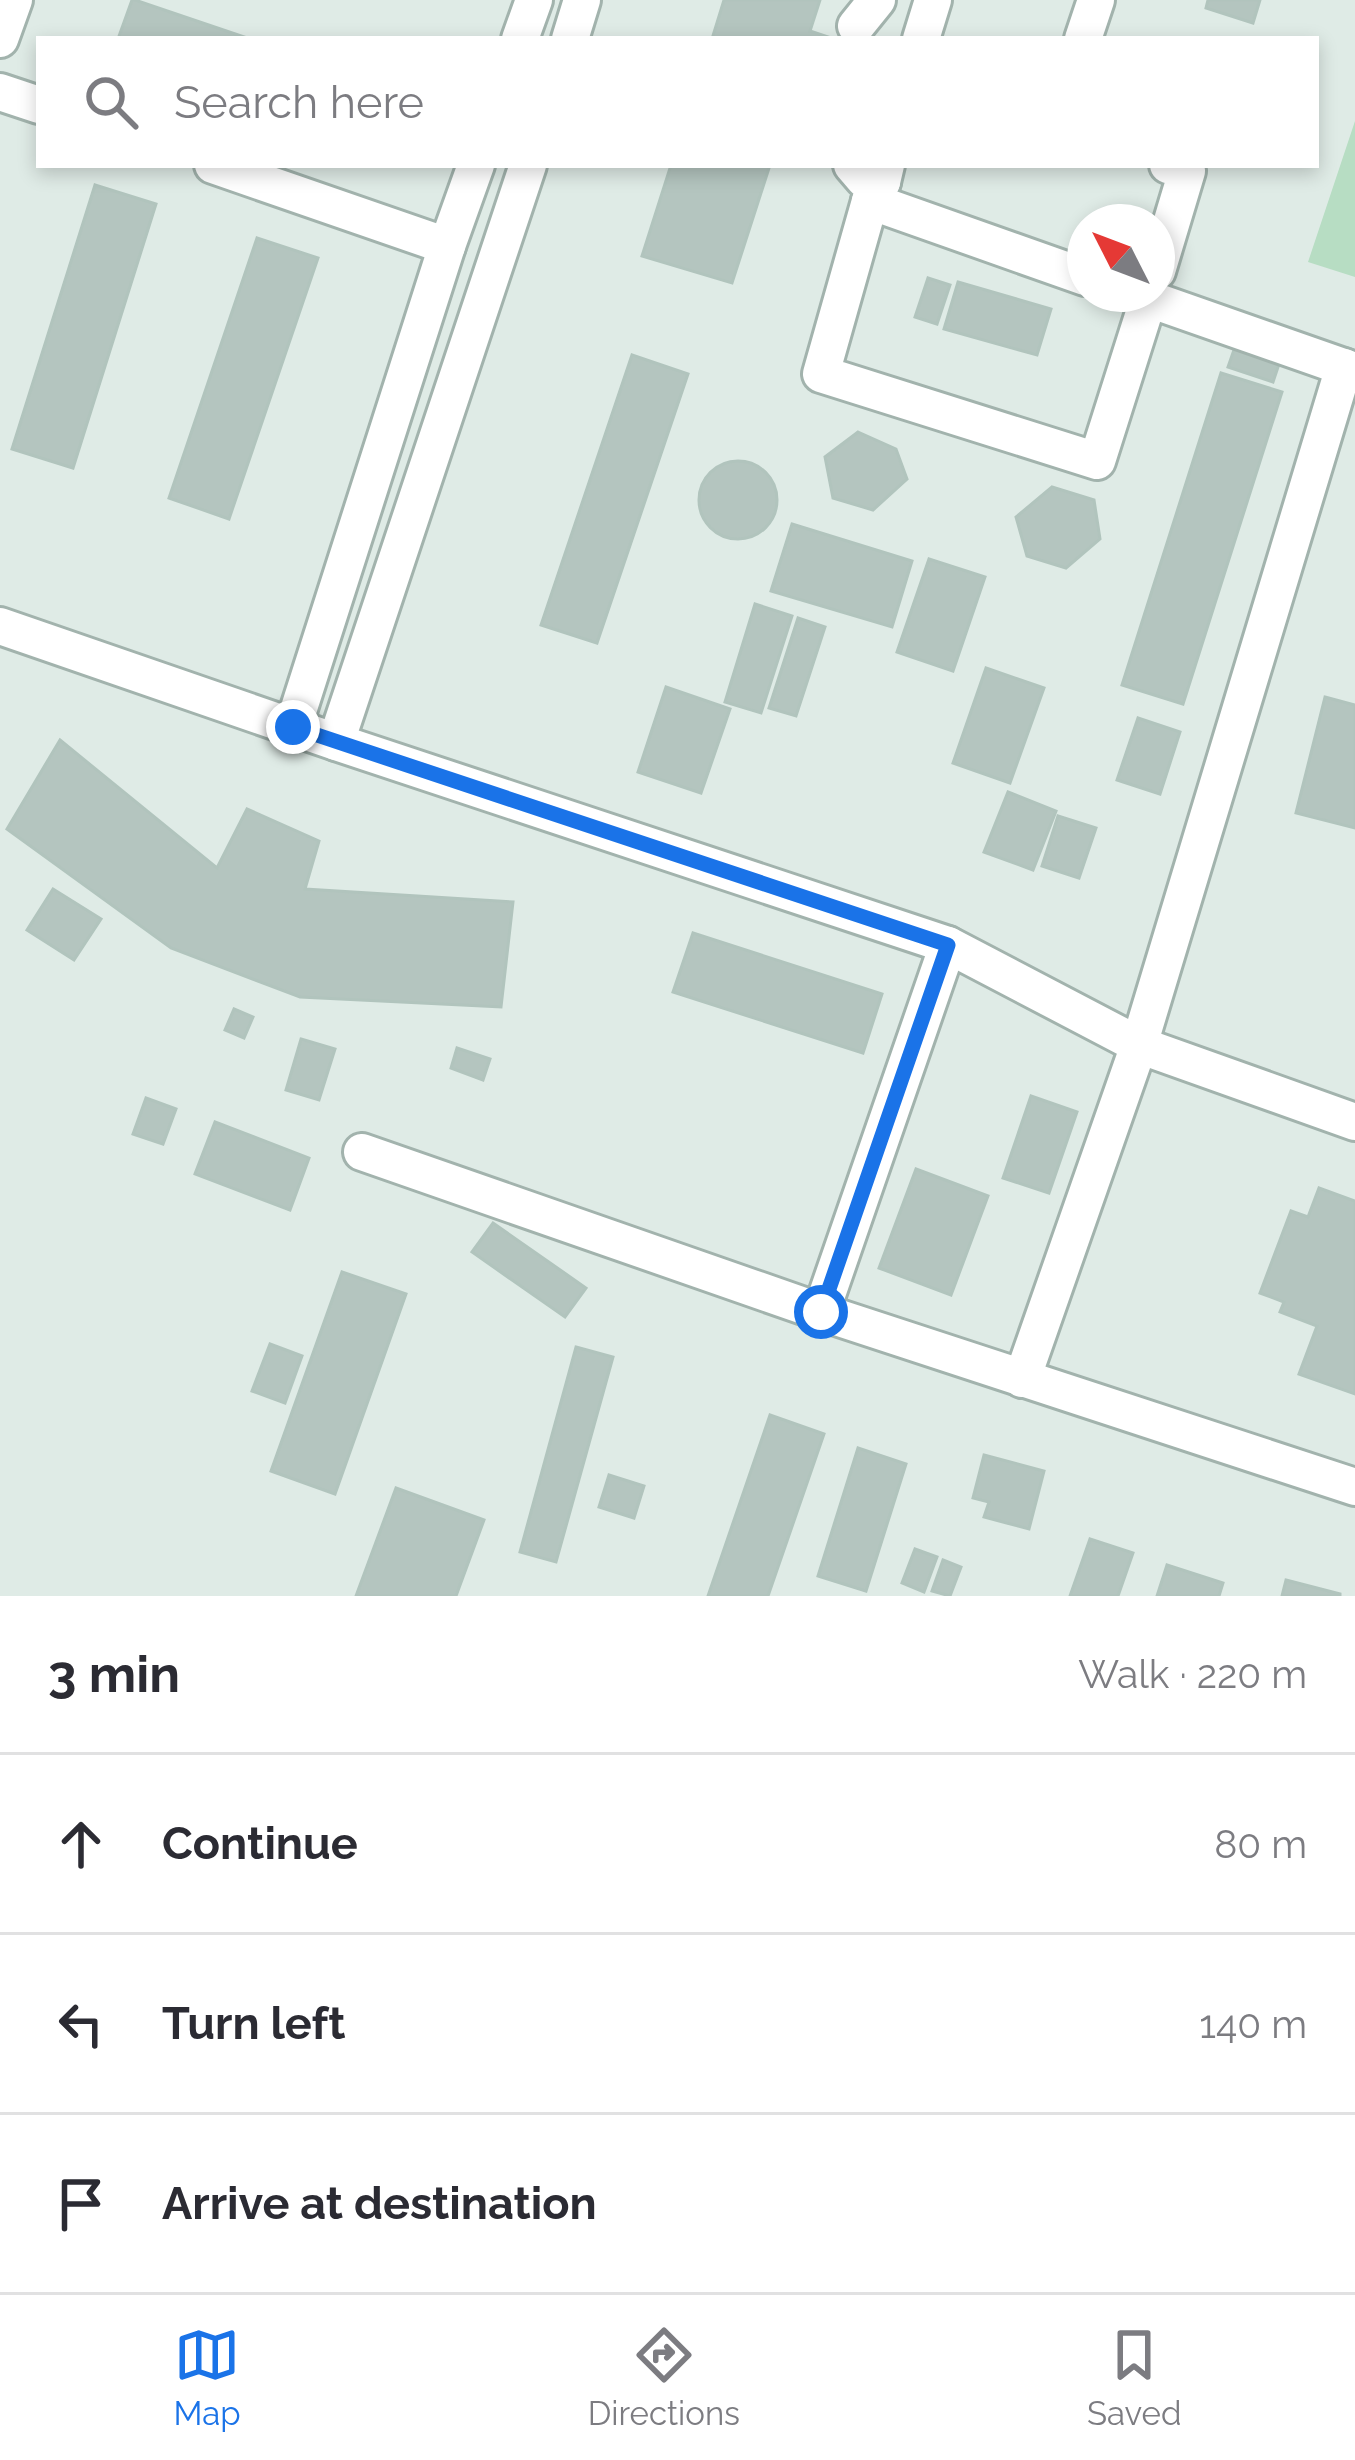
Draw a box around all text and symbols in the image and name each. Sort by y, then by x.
search box [36,36,1319,168]
icon: search [78,69,144,135]
text: Search here [174,76,424,129]
north arrow [1067,204,1175,312]
route end [266,700,320,754]
route start [794,1285,848,1339]
text: 3 min [48,1644,180,1704]
text: Walk · 220 m [1078,1651,1307,1697]
icon: ahead [48,1811,114,1877]
text: Continue [162,1817,358,1870]
text: 80 m [1214,1821,1307,1867]
icon: left [48,1991,114,2057]
text: Turn left [162,1997,345,2050]
text: 140 m [1199,2001,1307,2047]
icon: arrive [48,2171,114,2237]
text: Arrive at destination [162,2177,597,2230]
tab: Map [174,2322,241,2433]
tab: Directions [588,2322,740,2433]
tab: Saved [1087,2322,1181,2433]

